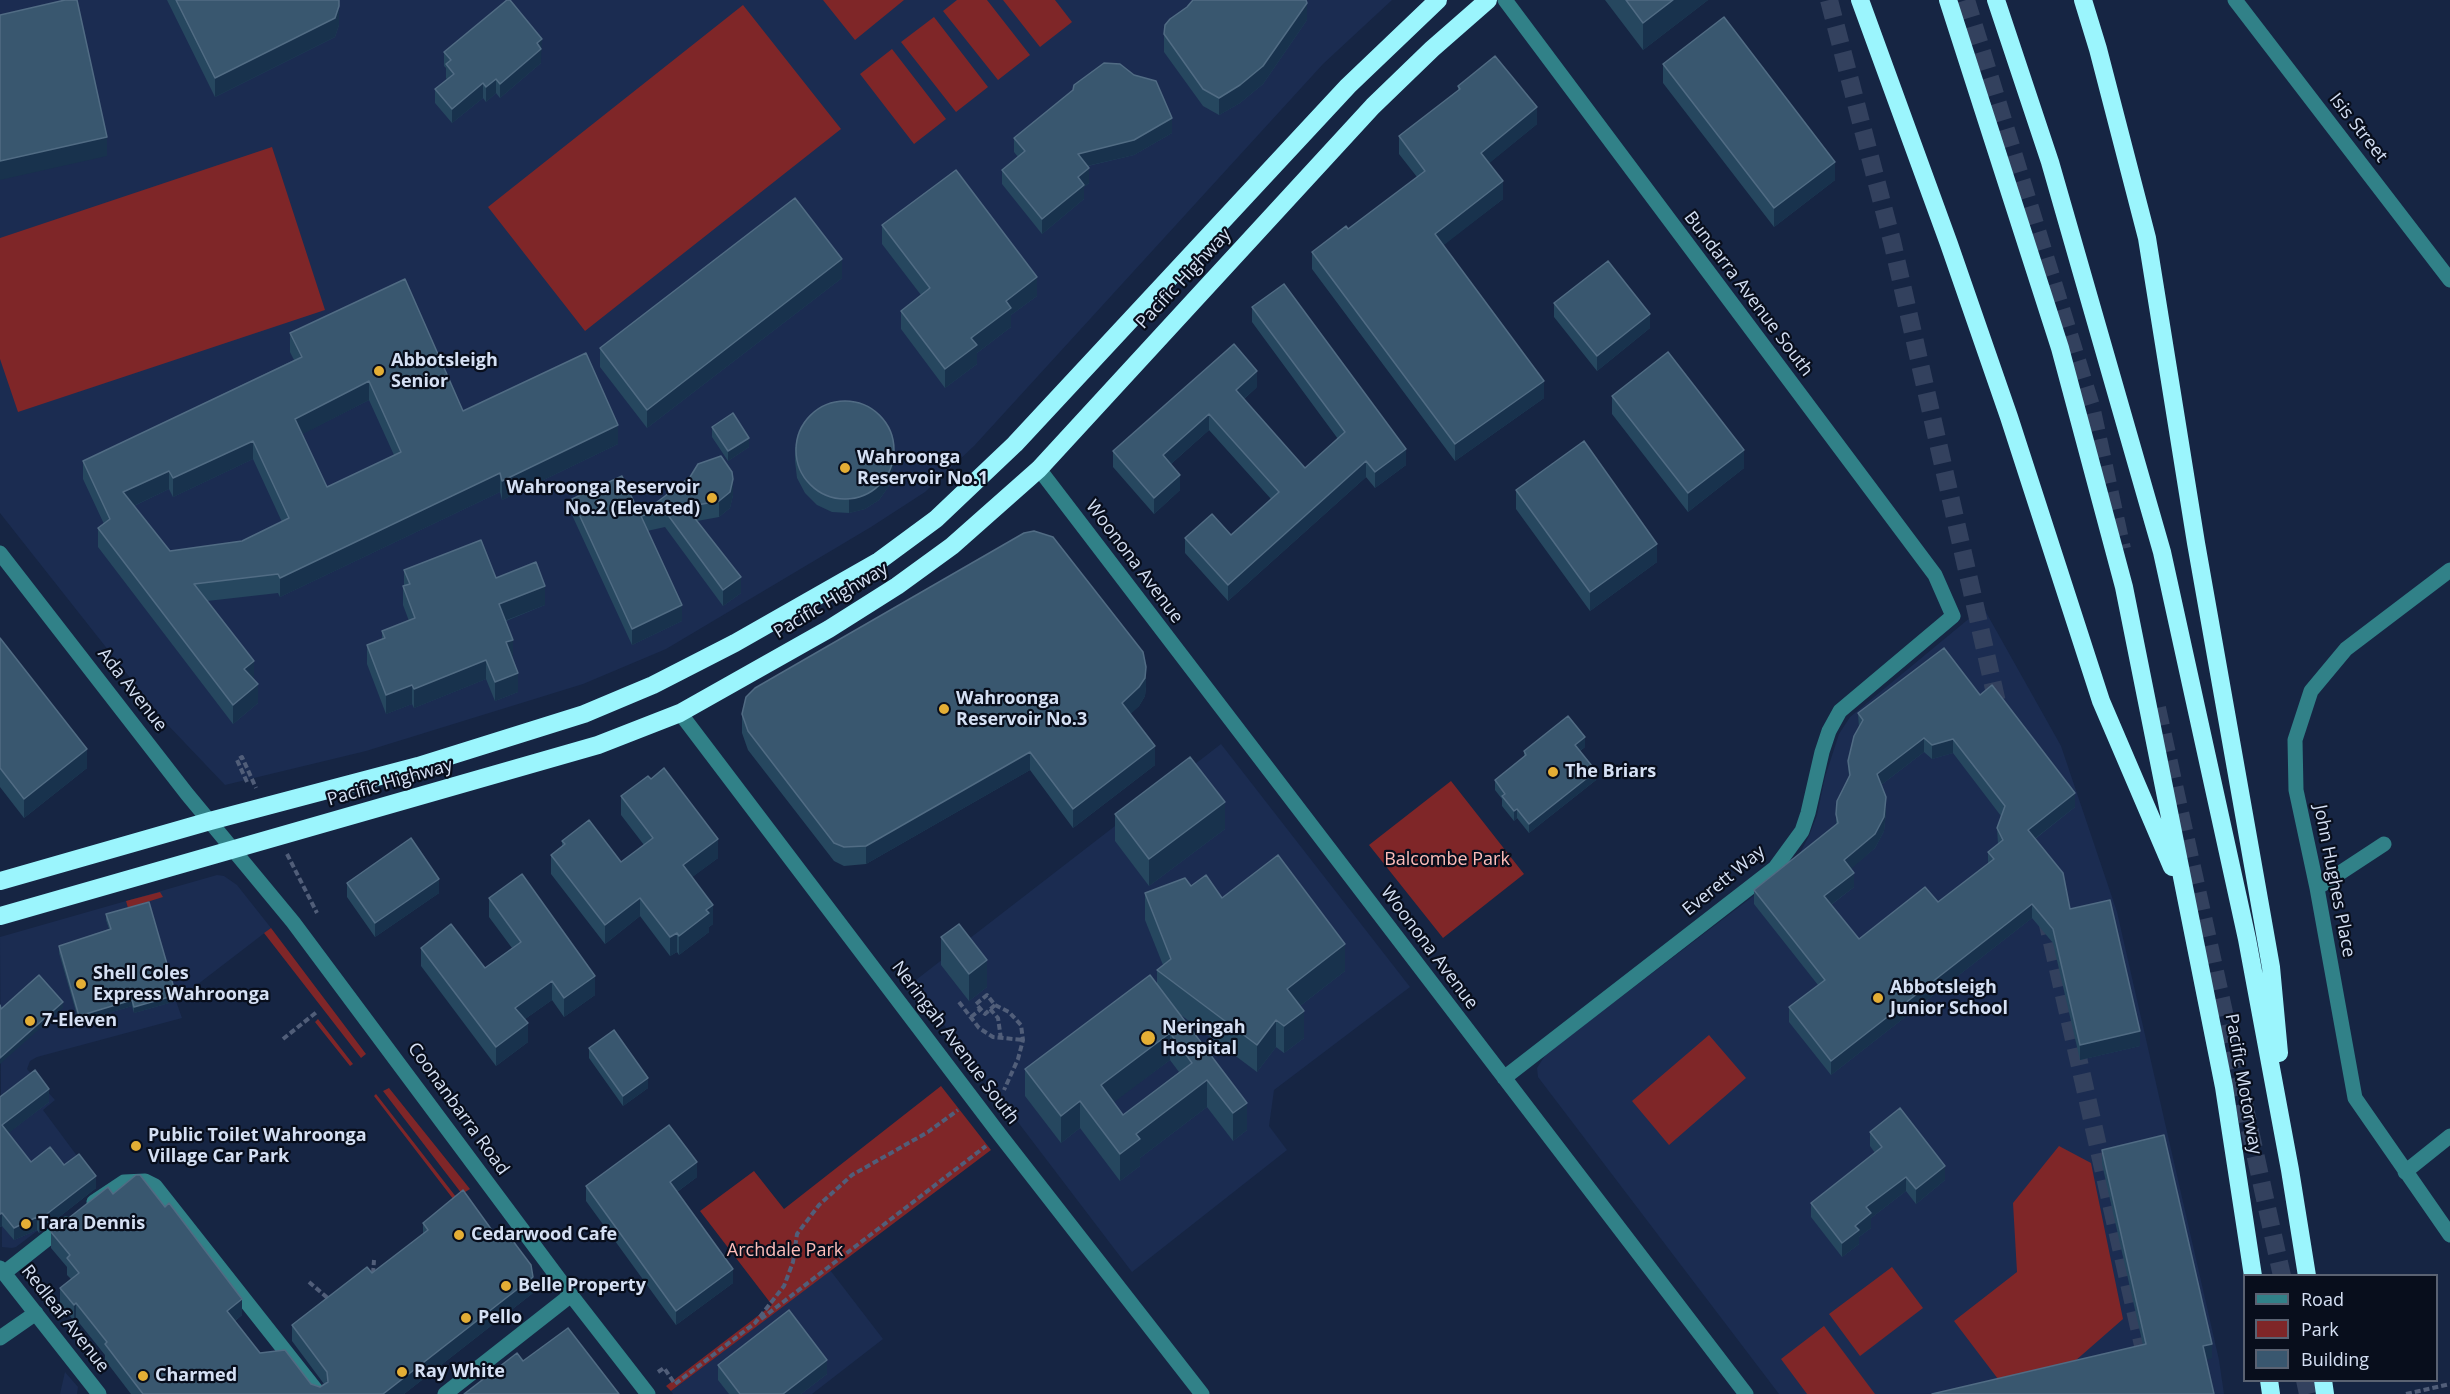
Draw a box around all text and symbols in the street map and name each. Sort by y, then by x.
street label: Isis Street [2324,89,2392,167]
street label: Bundarra Avenue South [1679,207,1817,381]
street label: Pacific Highway [1132,224,1236,334]
place label: Abbotsleigh Senior [391,350,498,392]
marker: Abbotsleigh Senior [372,364,386,378]
place label: Wahroonga Reservoir No.1 [857,447,988,490]
marker: Wahroonga Reservoir No.1 [838,461,852,475]
place label: Wahroonga Reservoir No.2 (Elevated) [507,477,700,520]
marker: Wahroonga Reservoir No.2 (Elevated) [705,491,719,505]
street label: Woonona Avenue [1081,496,1187,628]
street label: Pacific Highway [770,558,892,644]
street label: Ada Avenue [93,644,171,736]
place label: Wahroonga Reservoir No.3 [956,688,1087,730]
marker: Wahroonga Reservoir No.3 [937,702,951,716]
street label: Pacific Highway [325,755,455,811]
place label: The Briars [1565,761,1656,783]
marker: The Briars [1546,765,1560,779]
street label: John Hughes Place [2309,803,2359,959]
street label: Everett Way [1678,841,1770,921]
park label: Balcombe Park [1384,849,1510,871]
street label: Woonona Avenue [1376,882,1482,1014]
street label: Neringah Avenue South [887,957,1023,1129]
place label: Shell Coles Express Wahroonga [93,963,270,1006]
marker: Shell Coles Express Wahroonga [74,977,88,991]
place label: Abbotsleigh Junior School [1890,977,2008,1020]
marker: Abbotsleigh Junior School [1871,991,1885,1005]
place label: 7-Eleven [42,1010,117,1032]
street label: Pacific Motorway [2220,1012,2266,1156]
marker: 7-Eleven [23,1014,37,1028]
place label: Neringah Hospital [1162,1017,1246,1060]
marker: Neringah Hospital [1139,1029,1157,1047]
street label: Coonanbarra Road [403,1039,513,1179]
place label: Public Toilet Wahroonga Village Car Park [148,1125,367,1168]
marker: Public Toilet Wahroonga Village Car Park [129,1139,143,1153]
place label: Tara Dennis [38,1213,145,1235]
marker: Tara Dennis [19,1217,33,1231]
place label: Cedarwood Cafe [471,1224,617,1246]
marker: Cedarwood Cafe [452,1228,466,1242]
park label: Archdale Park [727,1240,843,1262]
street label: Redleaf Avenue [16,1261,114,1377]
legend [2243,1274,2438,1382]
place label: Belle Property [518,1275,646,1297]
marker: Belle Property [499,1279,513,1293]
text: Road [2301,1287,2344,1311]
place label: Pello [478,1307,522,1329]
marker: Pello [459,1311,473,1325]
text: Park [2301,1317,2339,1341]
text: Building [2301,1347,2369,1371]
place label: Ray White [414,1361,505,1383]
place label: Charmed [155,1365,237,1387]
marker: Ray White [395,1365,409,1379]
marker: Charmed [136,1369,150,1383]

